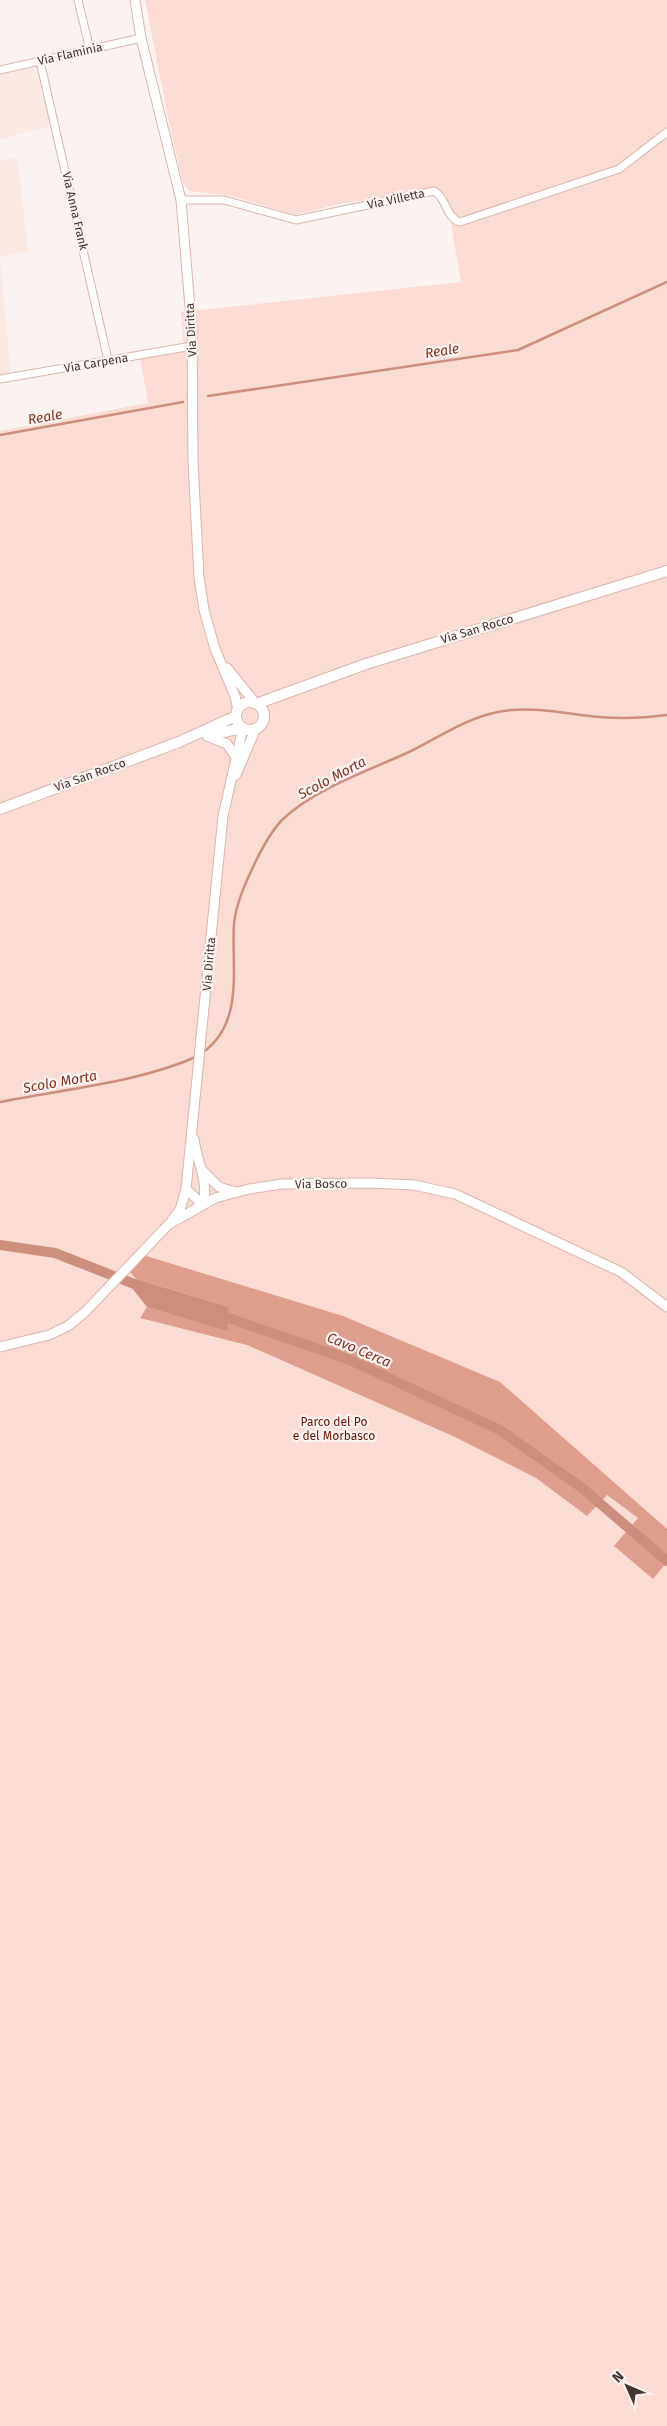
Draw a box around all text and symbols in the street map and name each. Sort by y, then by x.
street label: Via Flaminia [36,40,104,68]
street label: Via Anna Frank [59,171,91,252]
street label: Via Villetta [366,186,426,212]
street label: Via Diritta [183,303,199,357]
water label: Reale [424,340,460,362]
street label: Via Carpena [63,350,129,376]
water label: Reale [27,406,63,428]
street label: Via San Rocco [439,611,515,647]
water label: Scolo Morta [294,753,369,803]
street label: Via San Rocco [52,756,128,794]
street label: Via Diritta [200,936,218,992]
water label: Scolo Morta [21,1067,98,1097]
street label: Via Bosco [295,1177,347,1191]
water label: Cavo Cerca [324,1329,394,1371]
park label: Parco del Po e del Morbasco [293,1415,375,1443]
north arrow [602,2361,652,2411]
text: N [609,2368,627,2386]

